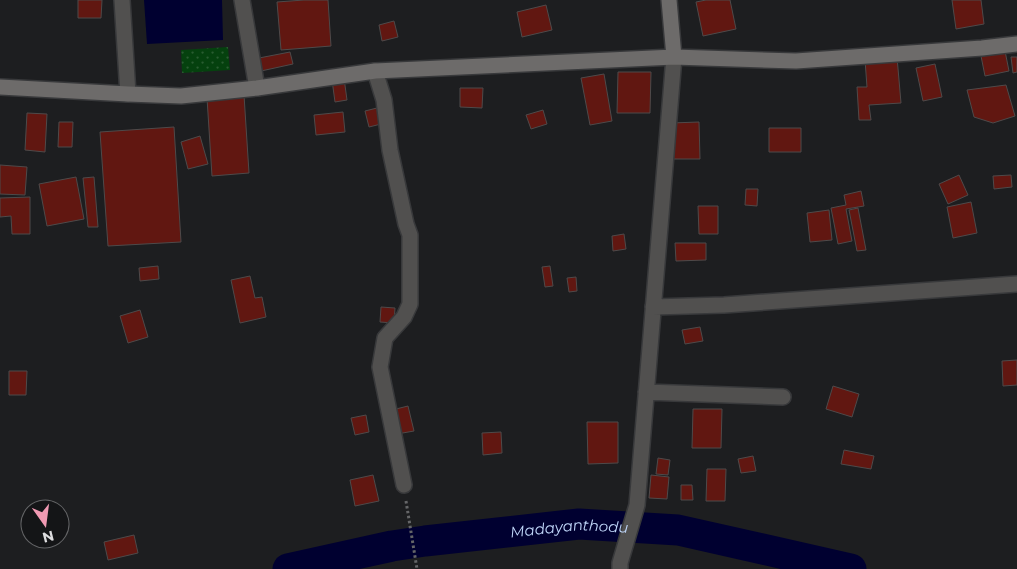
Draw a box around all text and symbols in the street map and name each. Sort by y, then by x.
north arrow [20,499,70,549]
water label: Madayanthodu [509,514,629,541]
text: N [40,527,56,547]

